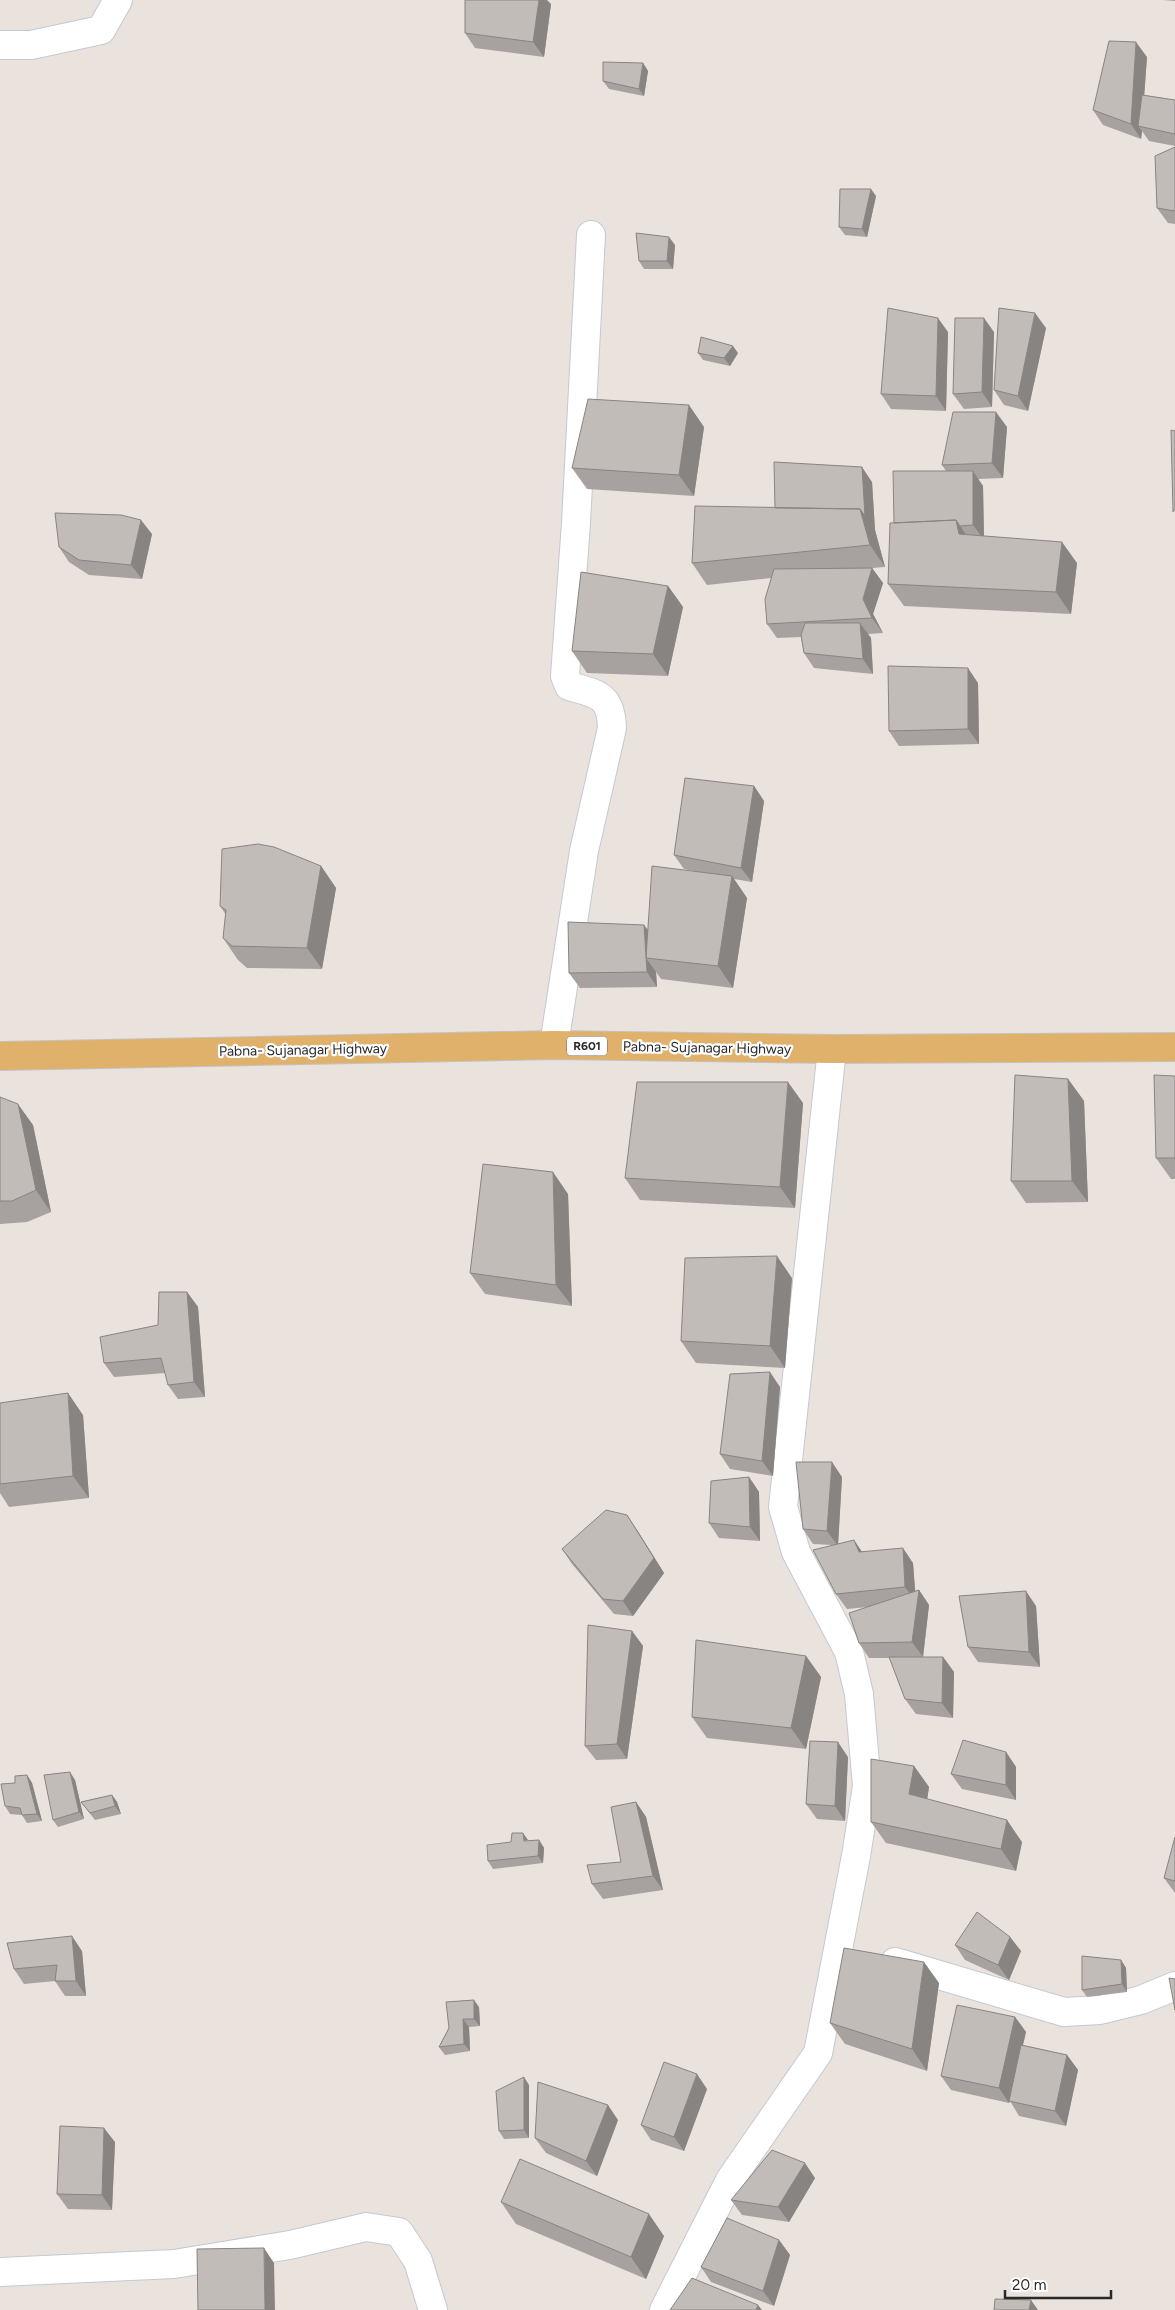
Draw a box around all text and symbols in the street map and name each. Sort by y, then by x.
road number: R601 [567,1036,607,1056]
street label: Pabna- Sujanagar Highway [623,1038,792,1058]
street label: Pabna- Sujanagar Highway [219,1040,388,1060]
scale bar [1005,2268,1111,2300]
text: 20 m [1012,2276,1046,2294]

